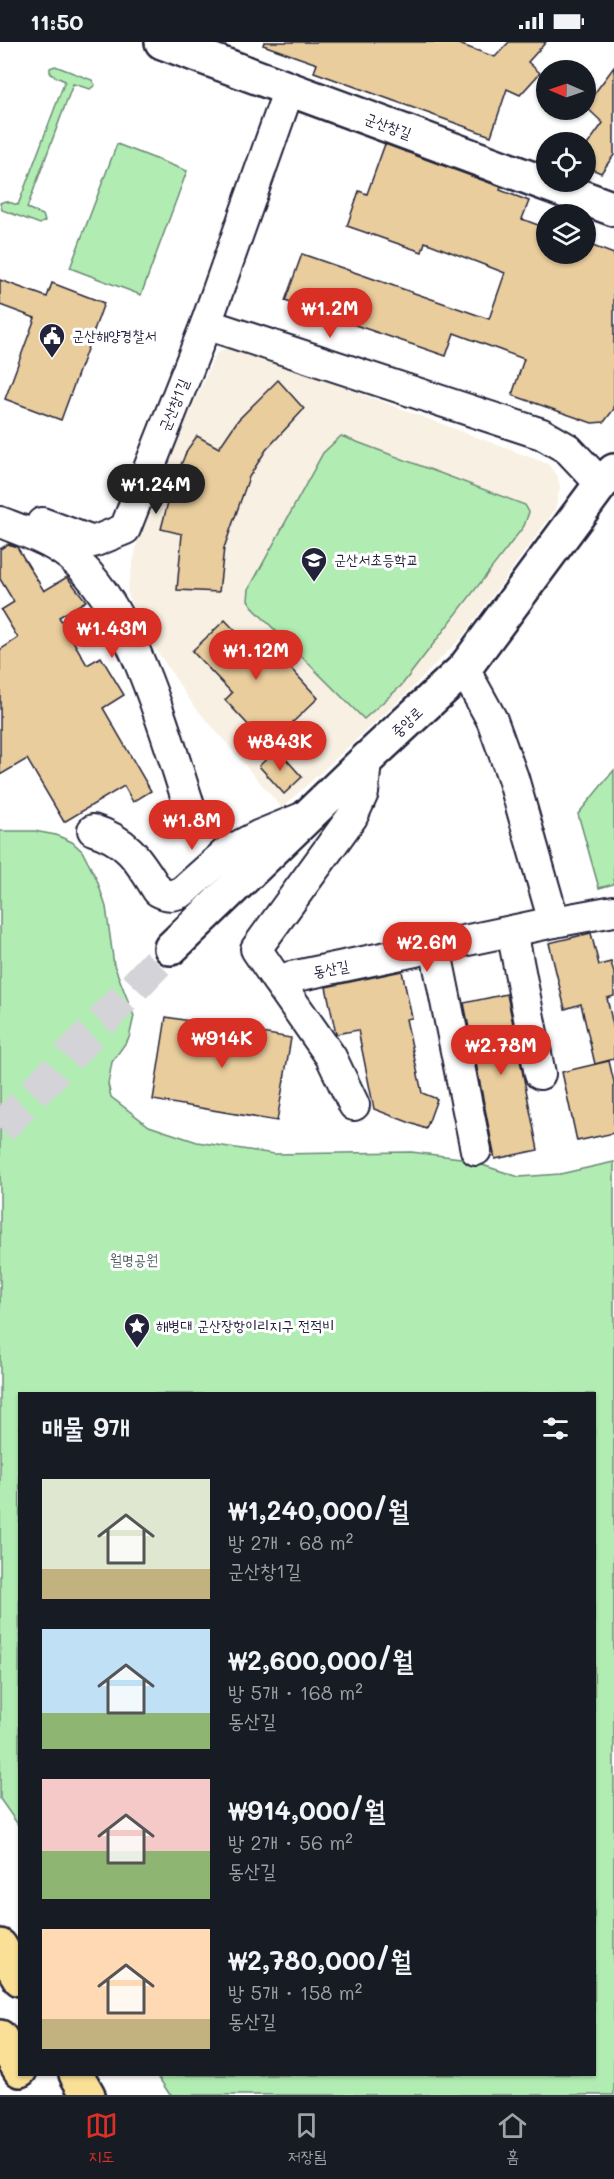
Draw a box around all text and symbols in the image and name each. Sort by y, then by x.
text: 11:50 [30,7,83,36]
north arrow [536,60,596,120]
map controls [536,60,596,264]
street label: 군산창길 [362,107,414,143]
button: locate [536,132,596,192]
button: layers [536,204,596,264]
pin: ₩1.2M [288,288,372,339]
text: ₩1.2M [301,294,359,320]
public building icon: 군산해양경찰서 [37,321,67,359]
place label: 군산해양경찰서 [72,325,157,345]
street label: 군산창1길 [153,375,193,434]
pin: ₩1.24M [107,464,205,515]
text: ₩1.24M [121,470,191,496]
school or university icon: 군산서초등학교 [299,545,329,583]
place label: 군산서초등학교 [334,549,419,569]
pin: ₩1.43M [63,608,161,659]
text: ₩1.43M [77,614,147,640]
pin: ₩1.12M [207,630,305,681]
text: ₩1.12M [223,636,289,662]
street label: 중앙로 [386,702,426,741]
pin: ₩843K [238,721,322,772]
text: ₩843K [247,727,313,753]
pin: ₩1.8M [150,800,234,851]
text: ₩1.8M [163,806,221,832]
pin: ₩2.6M [385,922,469,973]
text: ₩2.6M [397,928,457,954]
street label: 동산길 [311,955,350,981]
pin: ₩914K [180,1018,264,1069]
text: ₩914K [191,1024,253,1050]
pin: ₩2.78M [452,1025,550,1076]
text: ₩2.78M [465,1031,537,1057]
park label: 월명공원 [110,1249,158,1269]
place icon: 해병대 군산장항이리지구 전적비 [122,1311,152,1349]
place label: 해병대 군산장항이리지구 전적비 [156,1315,335,1335]
text: 매물 9개 [42,1410,130,1444]
icon: filters [539,1412,572,1445]
text: ₩1,240,000/월 [228,1493,409,1527]
icon: home [90,1503,162,1575]
text: 방 2개 · 68 m² [228,1529,353,1555]
text: 군산창1길 [228,1557,301,1583]
text: ₩2,600,000/월 [228,1643,413,1677]
icon: home [90,1653,162,1725]
text: 방 5개 · 168 m² [228,1679,363,1705]
text: 동산길 [228,1707,276,1733]
text: ₩914,000/월 [228,1793,385,1827]
icon: home [90,1803,162,1875]
text: 방 2개 · 56 m² [228,1829,353,1855]
text: 동산길 [228,1857,276,1883]
text: ₩2,780,000/월 [228,1943,411,1977]
icon: home [90,1953,162,2025]
text: 방 5개 · 158 m² [228,1979,362,2005]
text: 동산길 [228,2007,276,2033]
tab: 지도 [85,2109,118,2167]
tab: 저장됨 [288,2109,326,2167]
tab: 홈 [496,2109,529,2167]

